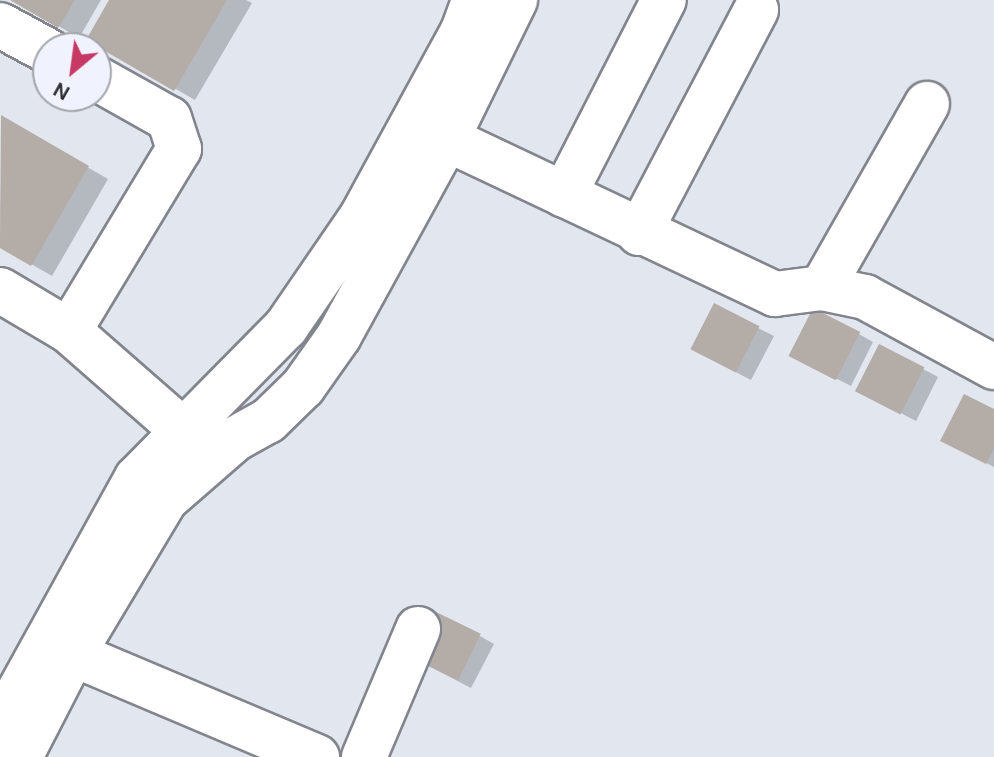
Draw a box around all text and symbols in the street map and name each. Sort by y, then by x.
north arrow [32,32,112,112]
text: N [48,76,75,106]

